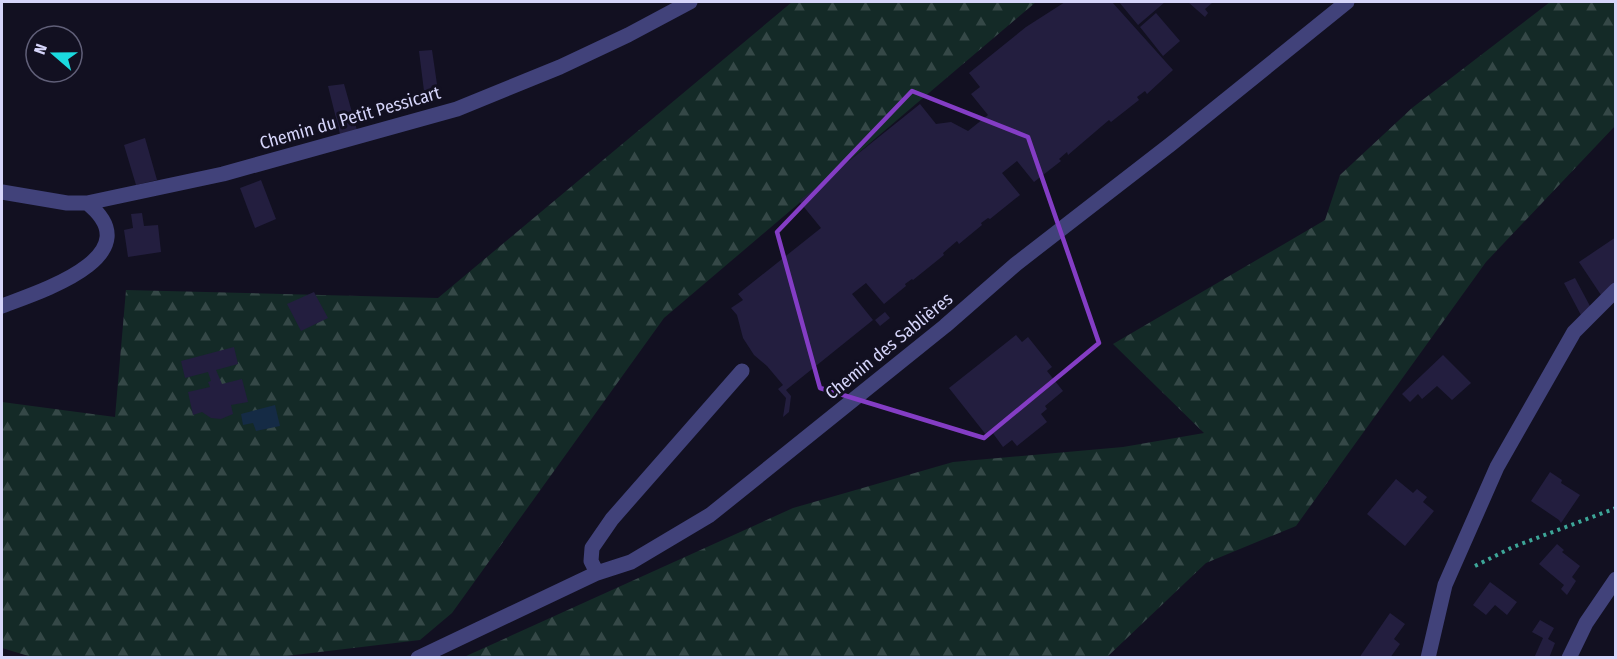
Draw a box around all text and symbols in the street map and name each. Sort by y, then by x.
north arrow [24,24,84,84]
text: N [30,41,51,57]
street label: Chemin du Petit Pessicart [257,82,443,154]
street label: Chemin des Sablières [821,288,957,404]

